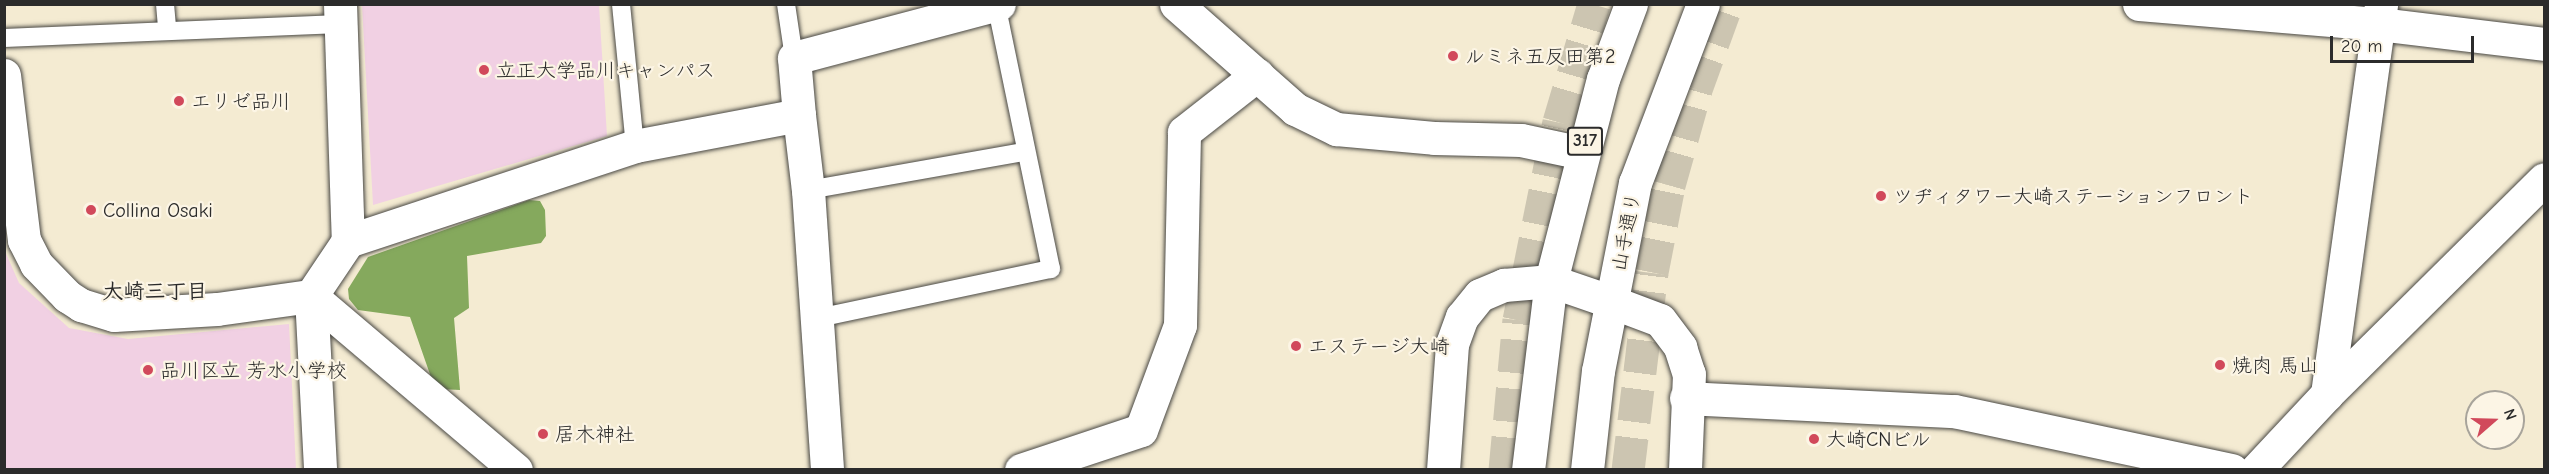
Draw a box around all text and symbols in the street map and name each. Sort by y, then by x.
scale bar [2333,24,2477,62]
text: 20 m [2341,36,2382,57]
place label: ルミネ五反田第2 [1465,44,1615,68]
marker: ルミネ五反田第2 [1446,49,1460,63]
place label: 立正大学品川キャンパス [496,58,716,82]
marker: 立正大学品川キャンパス [477,63,491,77]
place label: エリゼ品川 [191,89,291,113]
marker: エリゼ品川 [172,94,186,108]
road number: 317 [1566,126,1604,156]
place label: ツヂィタワー大崎ステーションフロント [1893,184,2253,208]
marker: ツヂィタワー大崎ステーションフロント [1874,189,1888,203]
street label: 山手通り [1607,190,1645,274]
place label: Collina Osaki [103,198,213,222]
marker: Collina Osaki [84,203,98,217]
district label: 大崎三丁目 [103,278,207,304]
place label: エステージ大崎 [1308,334,1448,358]
marker: エステージ大崎 [1289,339,1303,353]
place label: 焼肉 馬山 [2232,353,2319,377]
place label: 品川区立 芳水小学校 [160,358,347,382]
marker: 焼肉 馬山 [2213,358,2227,372]
marker: 品川区立 芳水小学校 [141,363,155,377]
north arrow [2465,390,2525,450]
text: N [2500,407,2520,423]
place label: 居木神社 [555,422,635,446]
marker: 居木神社 [536,427,550,441]
place label: 大崎CNビル [1826,427,1931,451]
marker: 大崎CNビル [1807,432,1821,446]

